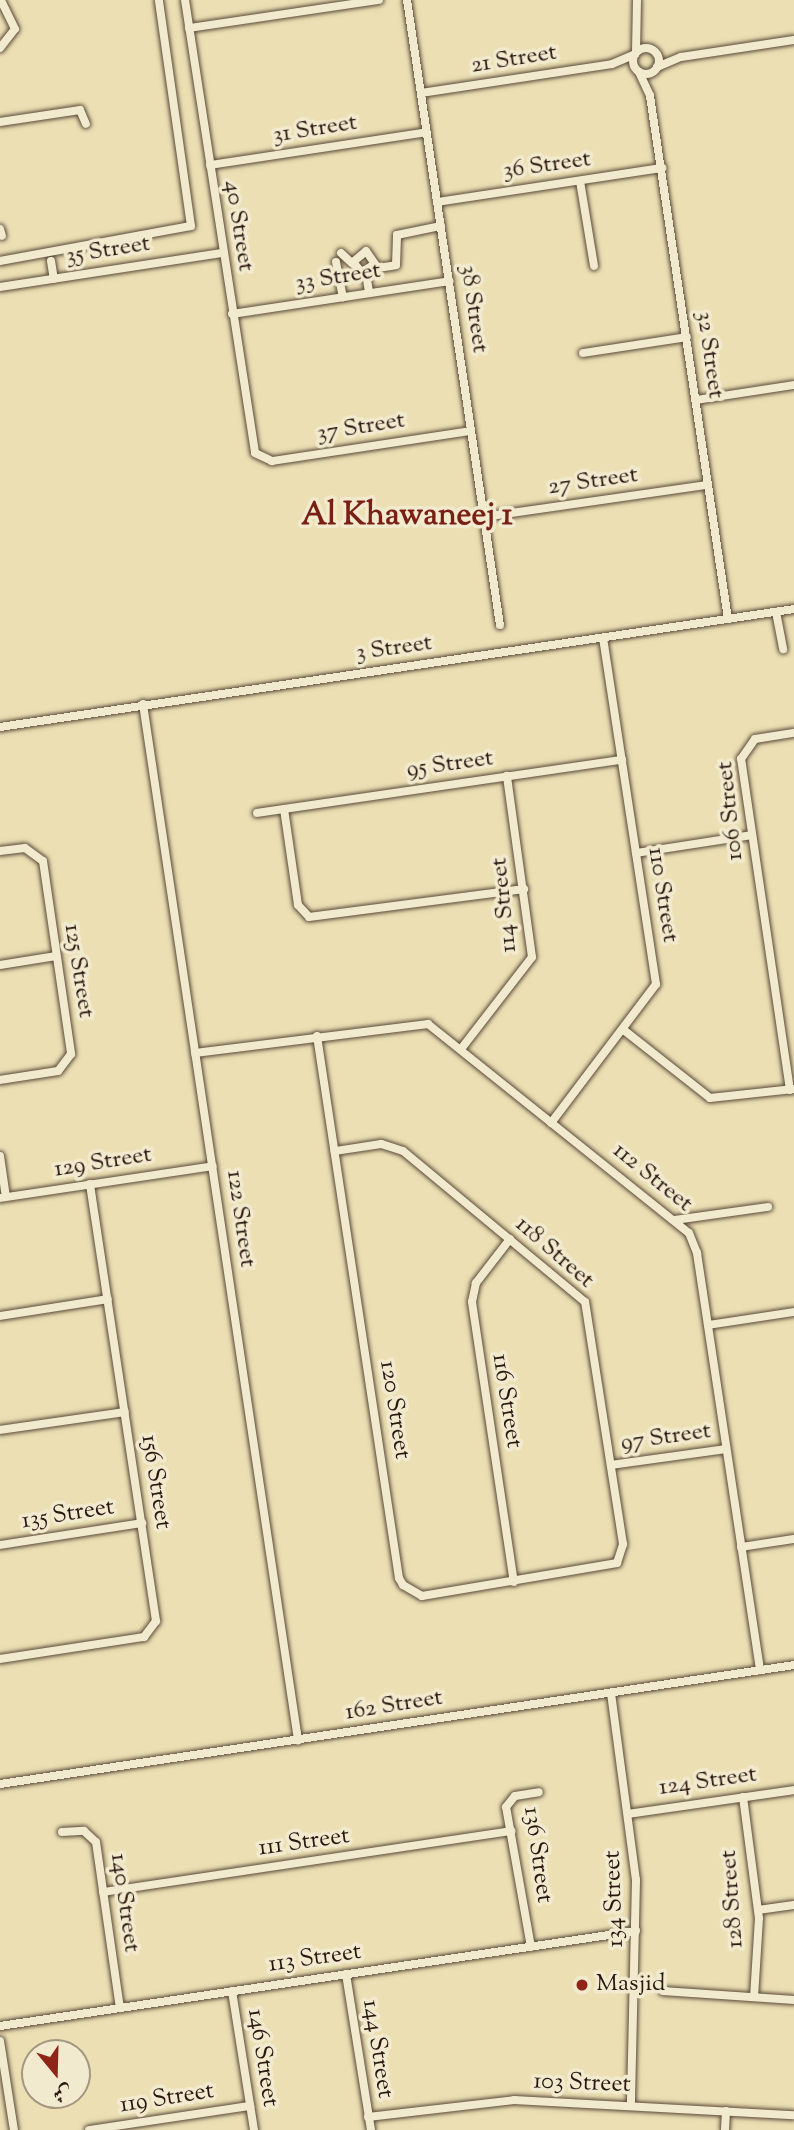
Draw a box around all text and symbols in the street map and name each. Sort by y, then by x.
street label: 21 Street [469,39,559,81]
street label: 31 Street [271,109,359,151]
street label: 36 Street [501,146,593,186]
street label: 40 Street [217,178,259,274]
street label: 35 Street [64,230,152,272]
street label: 33 Street [293,257,383,299]
street label: 38 Street [453,263,493,355]
street label: 32 Street [689,309,729,401]
street label: 37 Street [315,407,407,449]
street label: 27 Street [546,461,640,503]
district label: Al Khawaneej 1 [301,497,513,535]
street label: 3 Street [354,629,434,669]
street label: 95 Street [405,745,495,785]
street label: 106 Street [711,760,751,862]
street label: 110 Street [640,845,684,945]
street label: 114 Street [486,856,524,954]
street label: 125 Street [56,922,100,1020]
street label: 112 Street [606,1137,698,1219]
street label: 129 Street [52,1141,154,1185]
street label: 122 Street [219,1169,261,1269]
street label: 118 Street [509,1211,599,1295]
street label: 116 Street [484,1352,528,1450]
street label: 120 Street [372,1359,416,1461]
street label: 97 Street [619,1417,713,1459]
street label: 156 Street [133,1433,177,1531]
street label: 135 Street [20,1493,116,1537]
street label: 162 Street [343,1684,445,1728]
street label: 124 Street [657,1761,759,1803]
street label: 136 Street [516,1805,558,1905]
street label: 111 Street [257,1822,351,1864]
street label: 128 Street [715,1849,751,1949]
street label: 134 Street [599,1850,631,1948]
street label: 140 Street [103,1852,145,1954]
street label: 113 Street [267,1938,363,1980]
place label: Masjid [596,1971,666,1999]
marker: Masjid [574,1977,590,1993]
street label: 144 Street [355,1998,399,2100]
street label: 146 Street [240,2007,284,2109]
north arrow [21,2039,91,2109]
street label: 103 Street [533,2068,631,2100]
text: ش [49,2077,76,2108]
street label: 119 Street [118,2077,216,2121]

